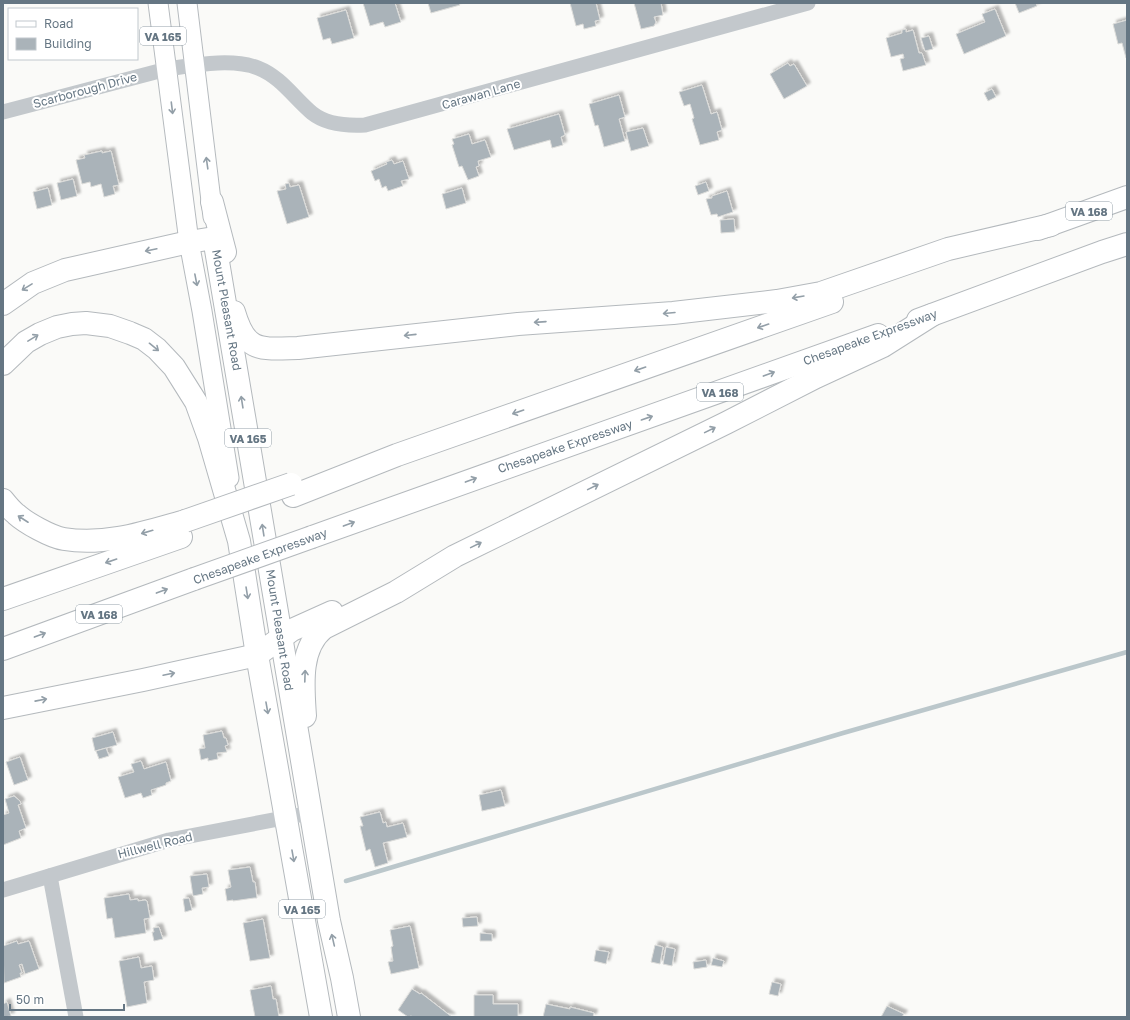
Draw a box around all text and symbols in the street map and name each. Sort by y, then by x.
legend [8,8,138,60]
text: Road [44,16,73,31]
road number: VA 165 [140,27,186,45]
text: Building [44,36,92,51]
street label: Scarborough Drive [31,69,139,111]
street label: Carawan Lane [440,76,522,112]
one-way arrow [168,101,176,114]
one-way arrow [203,157,211,170]
road number: VA 168 [1066,202,1112,220]
one-way arrow [145,247,158,255]
street label: Mount Pleasant Road [209,248,245,372]
one-way arrow [193,273,201,286]
one-way arrow [22,283,33,291]
one-way arrow [792,293,805,301]
street label: Chesapeake Expressway [801,306,939,368]
one-way arrow [663,309,676,317]
one-way arrow [534,319,547,326]
one-way arrow [757,323,770,330]
one-way arrow [404,332,417,339]
one-way arrow [27,334,39,342]
one-way arrow [149,343,160,352]
one-way arrow [635,366,647,374]
one-way arrow [763,369,775,377]
road number: VA 168 [697,383,743,401]
one-way arrow [238,396,246,409]
one-way arrow [512,409,524,417]
one-way arrow [640,414,653,421]
street label: Chesapeake Expressway [496,416,635,476]
one-way arrow [704,426,716,433]
road number: VA 165 [225,429,271,447]
one-way arrow [465,475,477,483]
one-way arrow [587,483,599,490]
one-way arrow [17,514,29,522]
one-way arrow [343,519,355,527]
one-way arrow [259,524,267,537]
street label: Chesapeake Expressway [191,525,329,587]
one-way arrow [141,529,154,536]
one-way arrow [470,541,482,548]
one-way arrow [105,557,117,565]
street label: Mount Pleasant Road [263,568,297,692]
one-way arrow [244,586,252,599]
one-way arrow [155,587,168,594]
road number: VA 168 [76,605,122,623]
one-way arrow [33,631,45,639]
one-way arrow [162,670,175,678]
one-way arrow [301,670,309,683]
one-way arrow [34,696,47,704]
one-way arrow [263,701,271,714]
street label: Hillwell Road [116,828,194,862]
one-way arrow [289,849,297,862]
road number: VA 165 [279,900,325,918]
one-way arrow [329,933,337,946]
scale bar [10,986,124,1012]
text: 50 m [16,992,44,1007]

